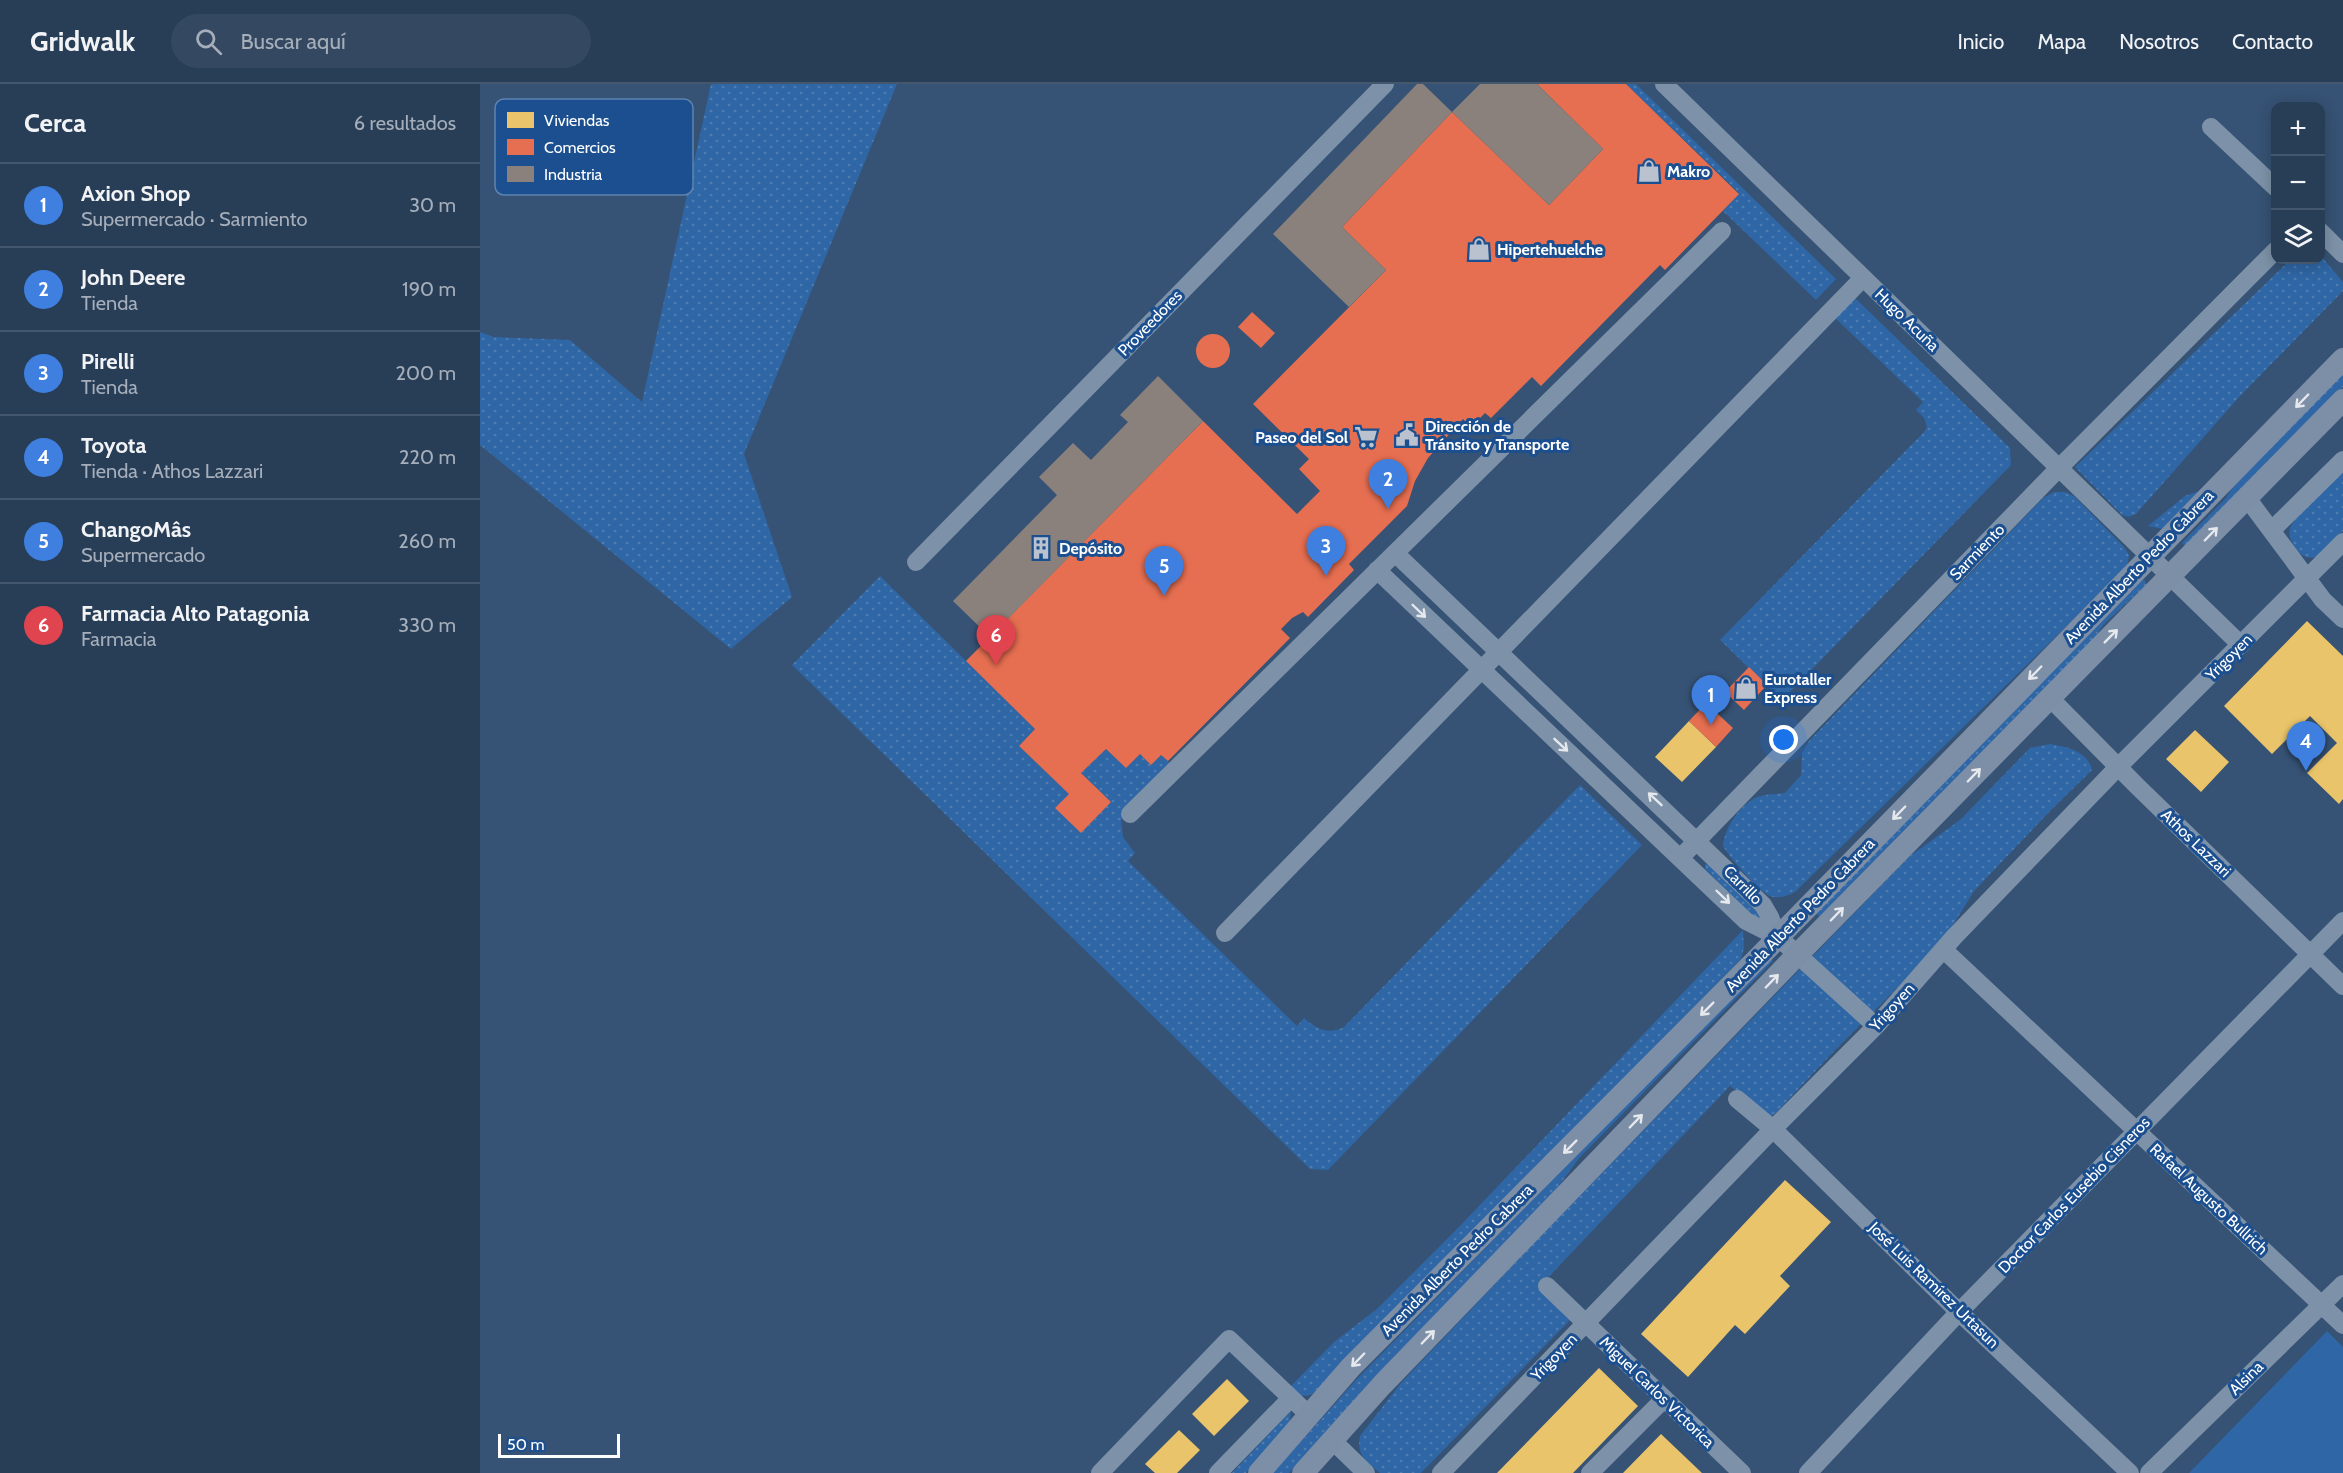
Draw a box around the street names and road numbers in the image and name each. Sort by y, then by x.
street label: Hugo Acuña [1871,285,1943,355]
street label: Proveedores [1114,286,1186,360]
street label: Avenida Alberto Pedro Cabrera [2060,486,2218,648]
street label: Sarmiento [1946,520,2009,584]
street label: Yrigoyen [2201,630,2256,685]
street label: Athos Lazzari [2157,805,2235,881]
street label: Avenida Alberto Pedro Cabrera [1721,834,1879,996]
street label: Carrillo [1720,862,1767,909]
street label: Yrigoyen [1865,979,1919,1036]
street label: Doctor Carlos Eusebio Cisneros [1994,1113,2154,1277]
street label: Rafael Augusto Bullrich [2146,1139,2272,1259]
street label: Avenida Alberto Pedro Cabrera [1377,1180,1537,1340]
street label: José Luis Ramírez Urtasun [1864,1217,2003,1352]
street label: Yrigoyen [1526,1329,1581,1385]
street label: Miguel Carlos Victorica [1596,1332,1719,1452]
street label: Alsina [2225,1357,2267,1399]

